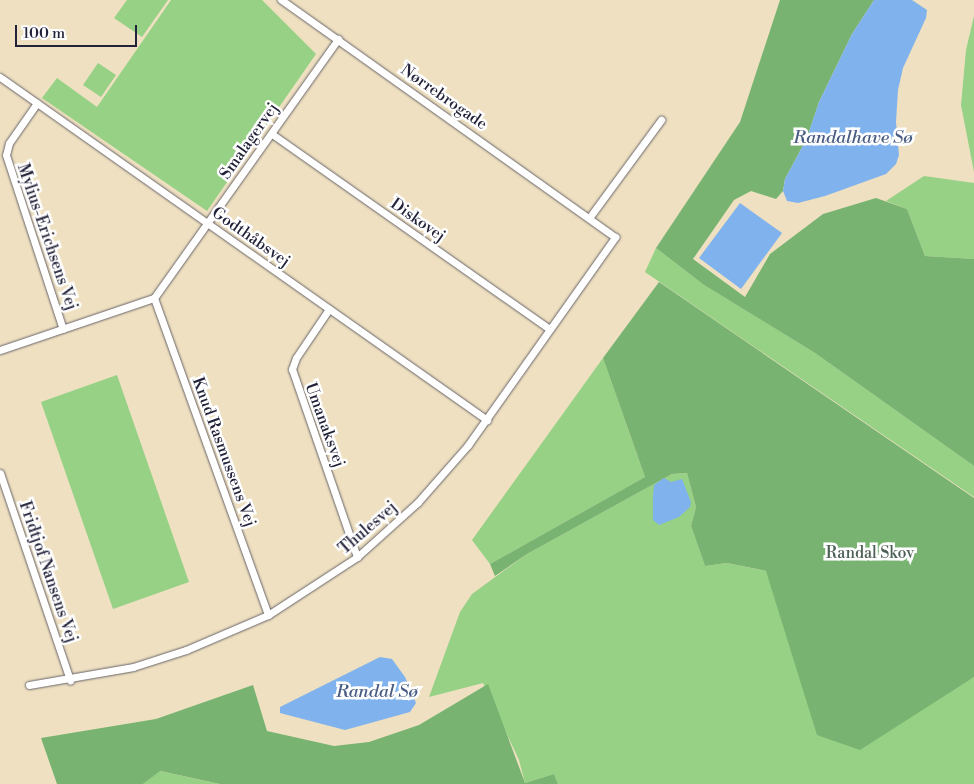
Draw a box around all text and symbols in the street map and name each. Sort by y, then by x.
scale bar [18,15,140,47]
text: 100 m [23,24,65,43]
street label: Nørrebrogade [397,60,491,134]
street label: Smalagervej [216,99,282,183]
water label: Randalhave Sø [793,127,913,149]
street label: Mylius-Erichsens Vej [13,161,81,313]
street label: Diskovej [387,194,449,246]
street label: Godthåbsvej [208,203,294,271]
street label: Knud Rasmussens Vej [188,375,260,529]
street label: Umanaksvej [301,380,349,470]
street label: Thulesvej [335,498,401,558]
street label: Fridtjof Nansens Vej [15,499,81,645]
park label: Randal Skov [826,543,914,563]
water label: Randal Sø [336,681,418,703]

